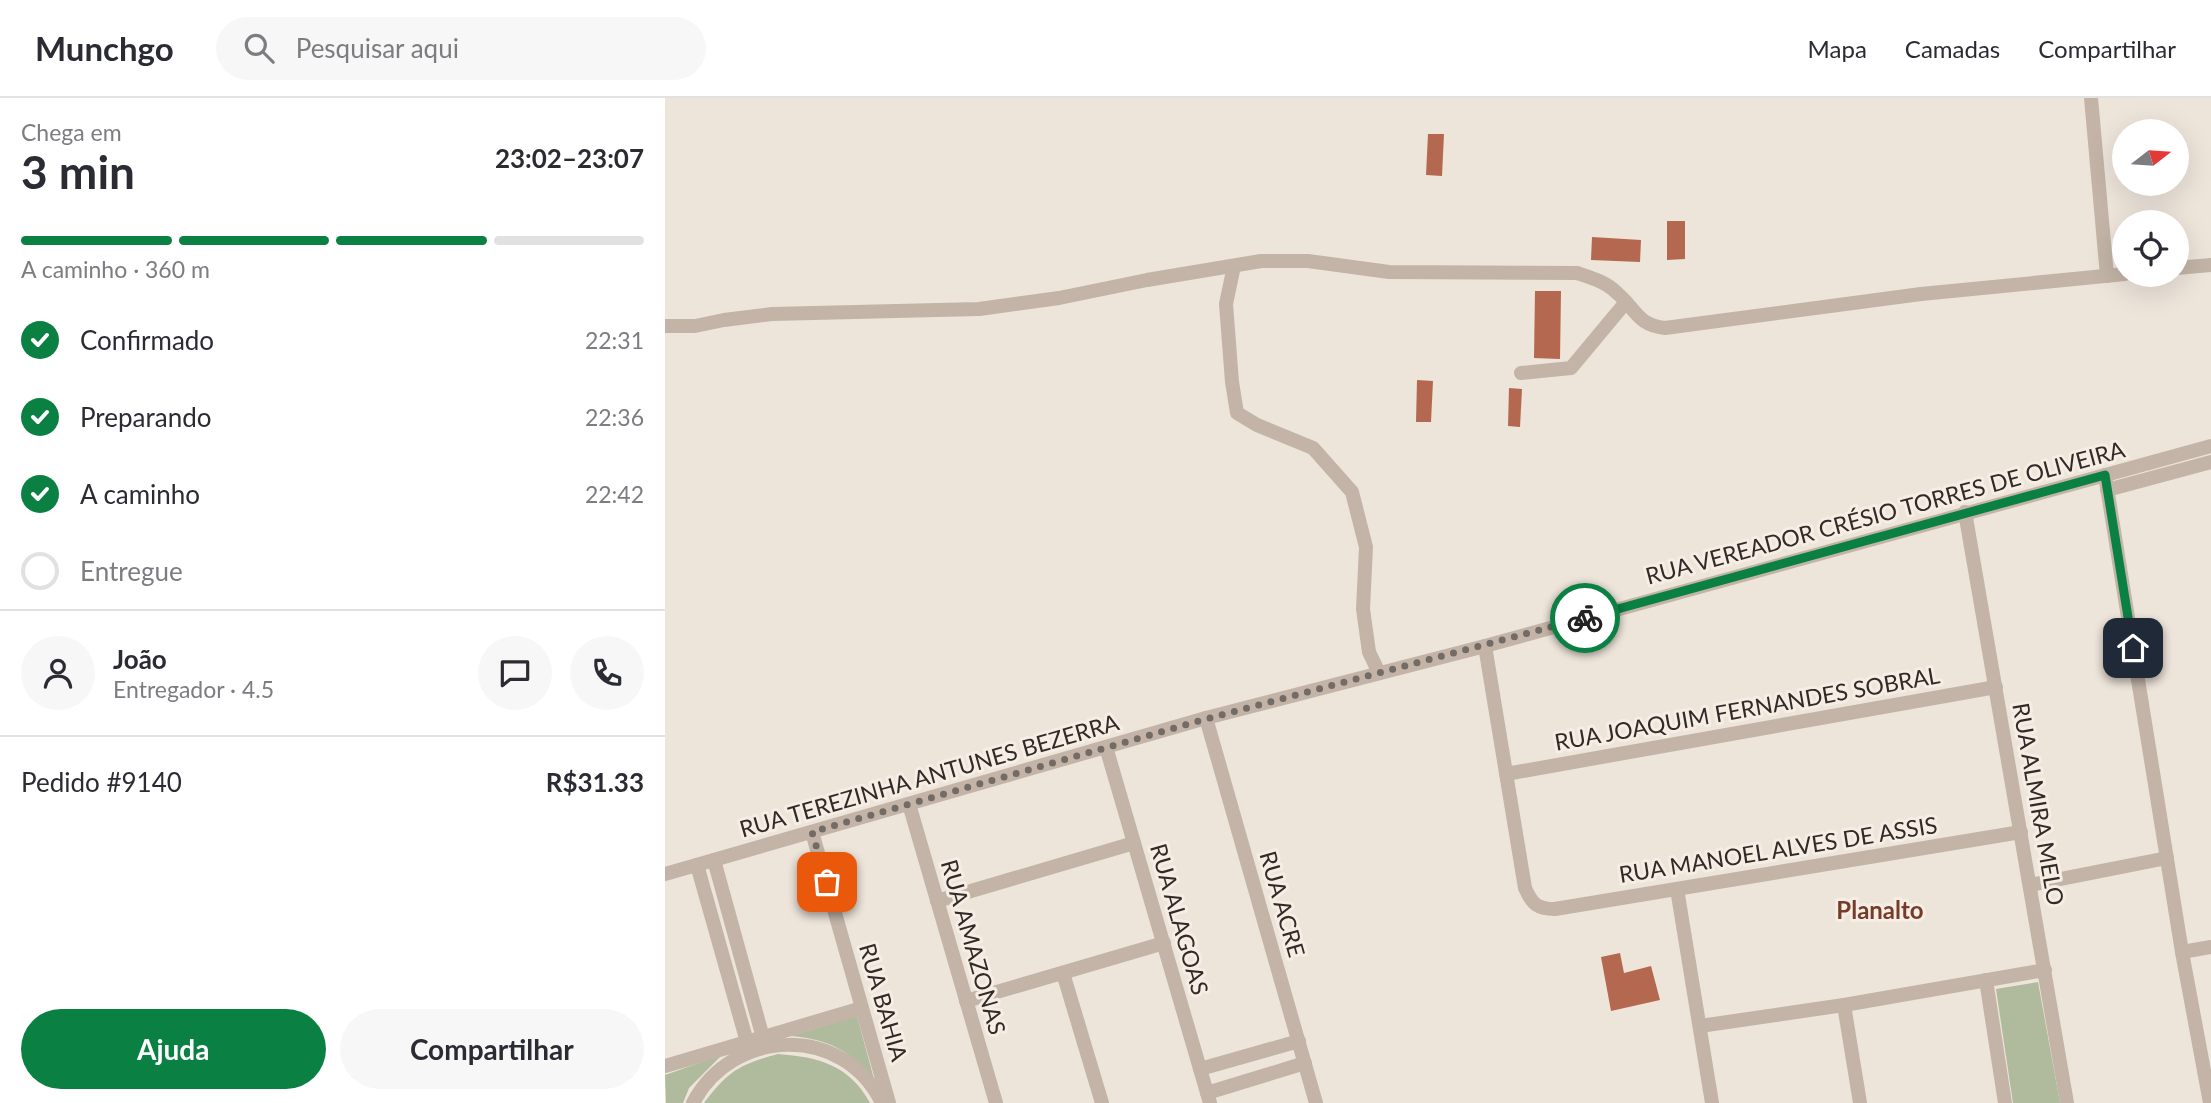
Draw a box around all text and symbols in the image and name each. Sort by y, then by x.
search box [216,17,706,80]
text: Munchgo [35,28,174,68]
icon: search [240,29,278,67]
text: Pesquisar aqui [296,32,459,64]
text: Mapa [1808,34,1867,63]
text: Camadas [1905,34,2000,63]
text: Compartilhar [2038,34,2176,63]
text: Chega em [21,118,122,146]
north arrow [2112,119,2189,196]
map controls [2112,119,2189,287]
text: 23:02–23:07 [495,142,644,174]
text: 3 min [21,144,135,199]
button: locate [2112,210,2189,287]
text: A caminho · 360 m [21,255,210,283]
icon: check [21,321,59,359]
text: Confirmado [80,324,214,356]
text: 22:31 [585,326,644,354]
icon: check [21,398,59,436]
text: Preparando [80,401,212,433]
text: 22:36 [585,403,644,431]
street label: RUA VEREADOR CRÉSIO TORRES DE OLIVEIRA [1642,434,2128,590]
icon: check [21,475,59,513]
text: A caminho [80,478,200,510]
text: 22:42 [585,480,644,508]
text: Entregue [80,555,183,587]
courier [1550,583,1620,653]
icon: bike [1566,599,1604,637]
pin [2103,618,2163,678]
icon: home [2114,629,2152,667]
button: person [21,636,95,710]
button: chat [478,636,552,710]
button: phone [570,636,644,710]
text: João [113,643,167,675]
street label: RUA JOAQUIM FERNANDES SOBRAL [1552,660,1942,756]
text: Entregador · 4.5 [113,675,274,703]
street label: RUA ALMIRA MELO [2007,701,2071,907]
street label: RUA TEREZINHA ANTUNES BEZERRA [736,707,1122,843]
text: Pedido #9140 [21,766,182,798]
text: R$31.33 [546,766,644,798]
street label: RUA MANOEL ALVES DE ASSIS [1617,810,1939,888]
street label: RUA ALAGOAS [1145,840,1215,998]
street label: RUA ACRE [1255,848,1311,960]
pin [797,852,857,912]
street label: RUA AMAZONAS [936,856,1012,1038]
icon: bag [808,863,846,901]
district label: Planalto [1836,895,1924,924]
street label: RUA BAHIA [854,940,914,1065]
button: Ajuda [21,1009,326,1089]
button: Compartilhar [340,1009,644,1089]

